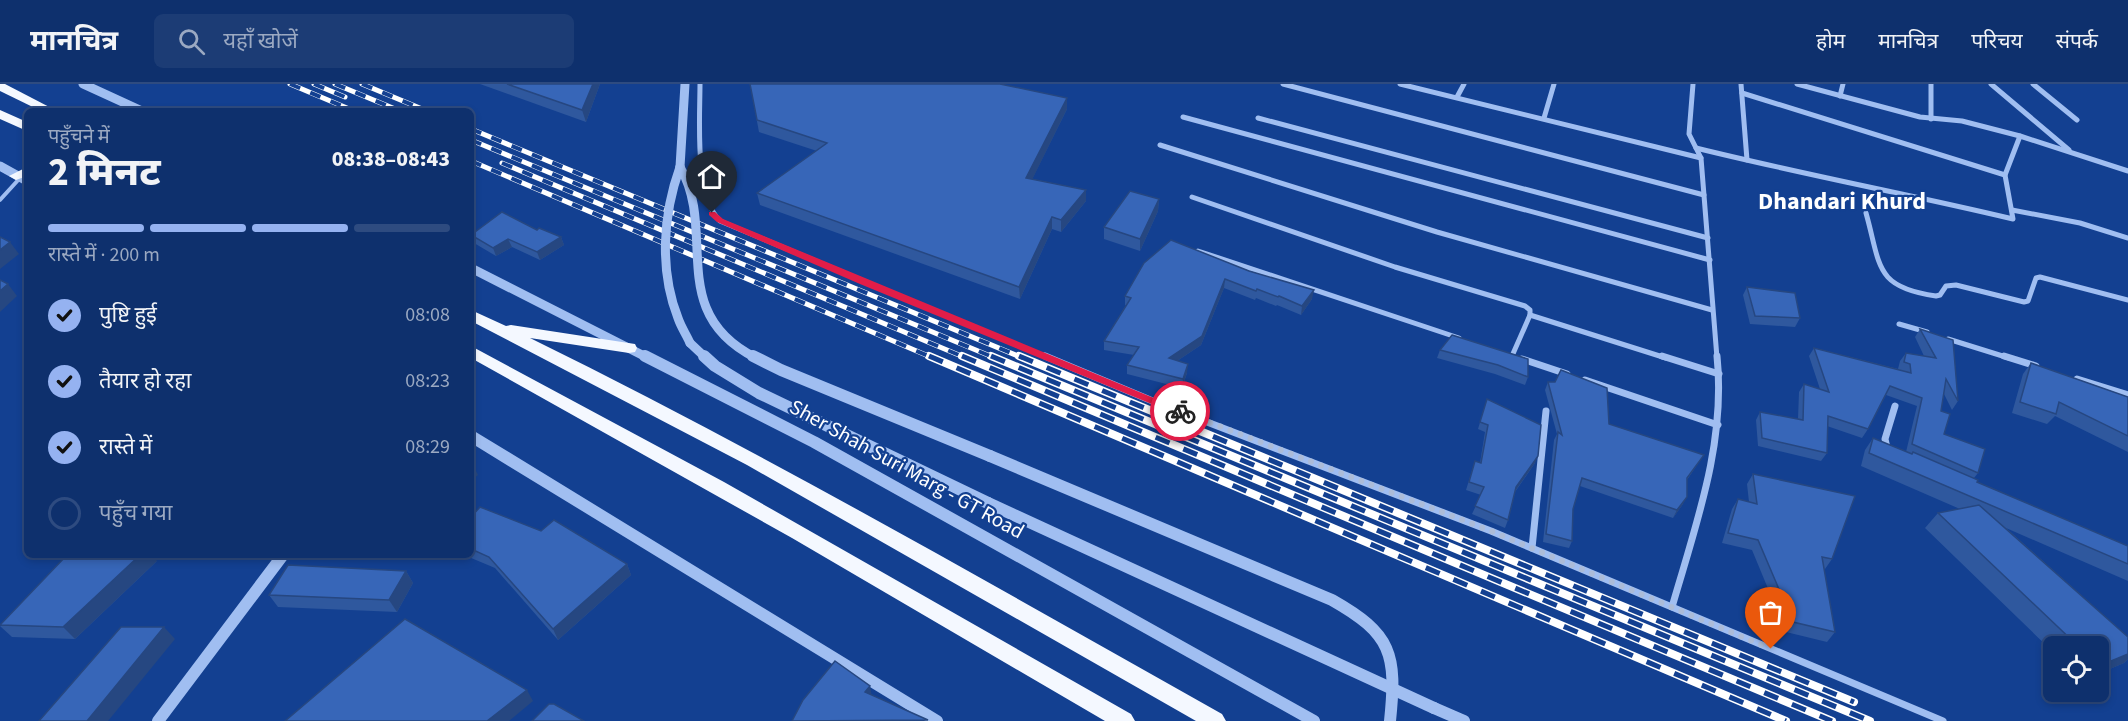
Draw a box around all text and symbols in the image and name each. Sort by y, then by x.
search box [154,14,574,68]
text: मानचित्र [30,21,118,61]
icon: search [175,25,208,58]
text: यहाँ खोजें [223,25,298,57]
text: होम [1816,26,1845,56]
text: मानचित्र [1878,26,1938,56]
text: परिचय [1971,26,2023,56]
text: संपर्क [2056,26,2098,56]
text: पहुँचने में [48,123,110,151]
text: 08:38–08:43 [332,143,450,175]
text: 2 मिनट [48,145,161,201]
pin [686,151,737,213]
icon: home [695,160,728,193]
district label: Dhandari Khurd [1758,184,1926,219]
text: रास्ते में · 200 m [48,241,160,269]
icon: check [48,299,81,332]
text: पुष्टि हुई [99,299,157,331]
text: 08:08 [405,301,450,329]
icon: check [48,365,81,398]
text: तैयार हो रहा [99,365,192,397]
text: 08:23 [405,367,450,395]
courier [1150,381,1210,441]
street label: Sher Shah Suri Marg - GT Road [784,392,1030,546]
icon: bike [1164,395,1197,428]
icon: check [48,431,81,464]
text: रास्ते में [99,431,152,463]
text: 08:29 [405,433,450,461]
text: पहुँच गया [99,497,172,529]
pin [1745,587,1796,649]
icon: bag [1754,596,1787,629]
map controls [2043,636,2109,702]
button: locate [2043,636,2109,702]

